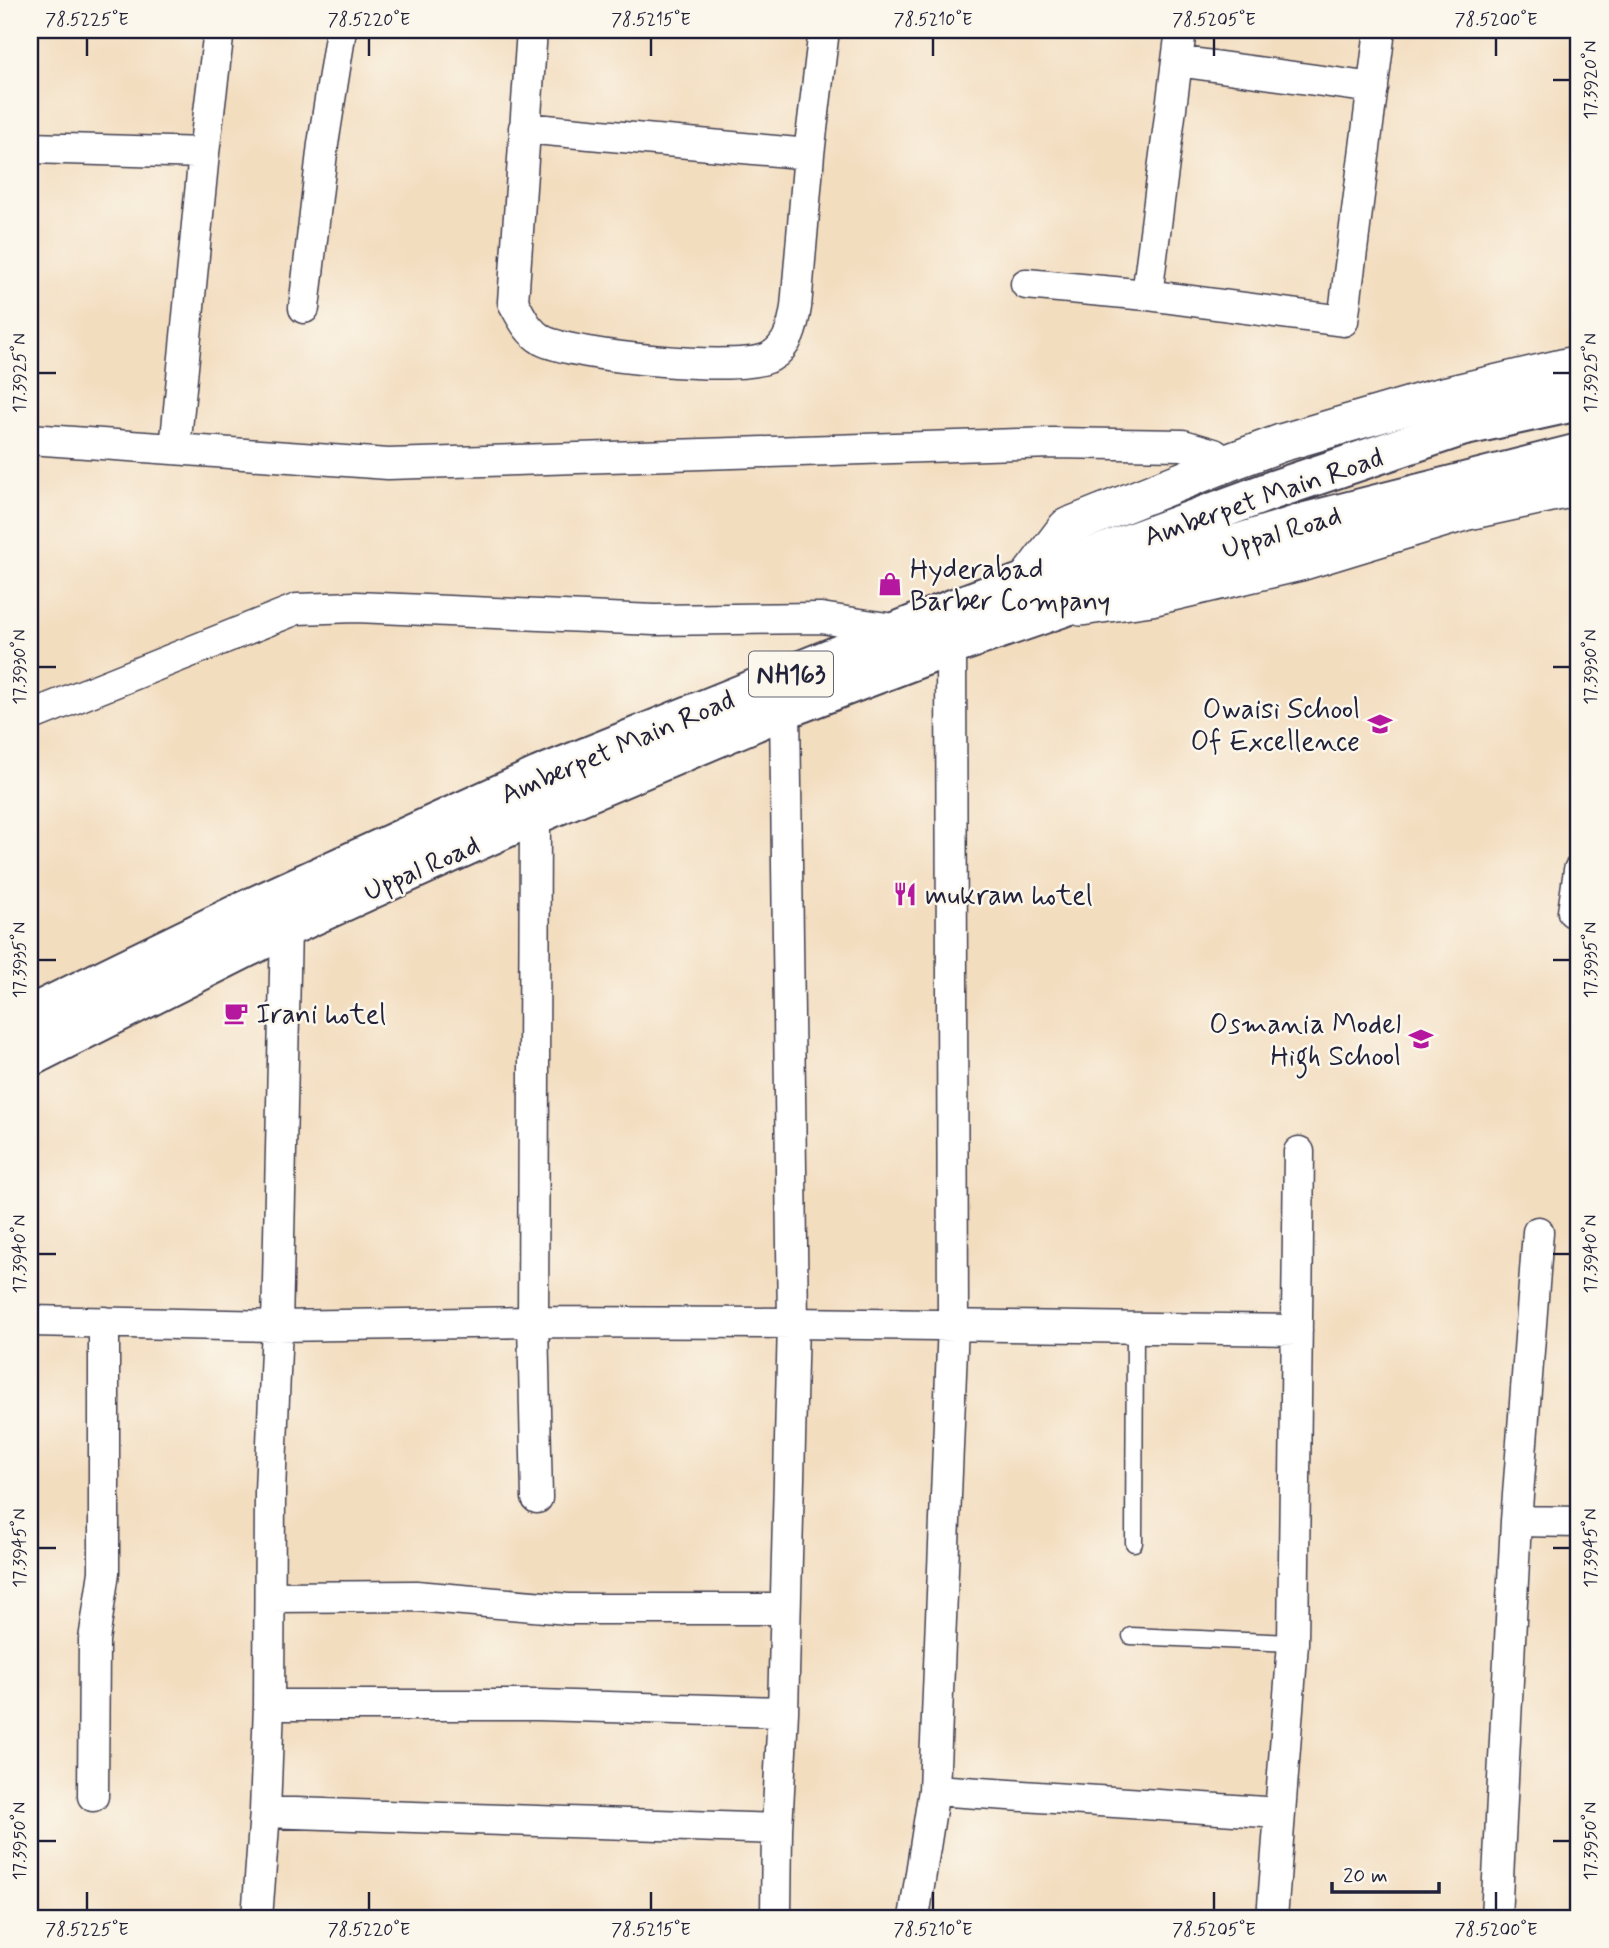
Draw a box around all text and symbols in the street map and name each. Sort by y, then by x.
text: 78.5225°E [45,8,129,32]
text: 78.5220°E [328,8,410,32]
text: 78.5215°E [611,8,691,32]
text: 78.5210°E [894,8,972,32]
text: 78.5205°E [1172,8,1256,32]
text: 78.5200°E [1455,8,1537,32]
text: 17.3920°N [1579,40,1603,120]
text: 17.3925°N [8,333,32,413]
text: 17.3925°N [1579,333,1603,413]
street label: Amberpet Main Road [1139,440,1388,557]
street label: Uppal Road [1217,498,1346,569]
place label: Hyderabad Barber Company [910,552,1111,621]
shop icon: Hyderabad Barber Company [876,570,904,598]
text: 17.3930°N [8,629,32,705]
text: 17.3930°N [1579,629,1603,705]
road number: NH163 [749,652,833,696]
street label: Amberpet Main Road [495,682,741,814]
place label: Owaisi School Of Excellence [1190,692,1360,761]
school or university icon: Owaisi School Of Excellence [1366,710,1394,738]
street label: Uppal Road [358,827,486,911]
place label: mukram hotel [925,878,1093,915]
restaurant icon: mukram hotel [891,880,919,908]
text: 17.3935°N [8,922,32,998]
text: 17.3935°N [1579,922,1603,998]
place label: Irani hotel [256,997,386,1034]
cafe icon: Irani hotel [222,999,250,1027]
place label: Osmania Model High School [1209,1007,1401,1079]
school or university icon: Osmania Model High School [1407,1025,1435,1053]
text: 17.3940°N [8,1215,32,1293]
text: 17.3940°N [1579,1215,1603,1293]
text: 17.3945°N [8,1508,32,1588]
text: 17.3945°N [1579,1508,1603,1588]
text: 17.3950°N [8,1802,32,1880]
text: 17.3950°N [1579,1802,1603,1880]
scale bar [1332,1850,1439,1894]
text: 20 m [1343,1862,1388,1890]
text: 78.5225°E [45,1918,129,1942]
text: 78.5220°E [328,1918,410,1942]
text: 78.5215°E [611,1918,691,1942]
text: 78.5210°E [894,1918,972,1942]
text: 78.5205°E [1172,1918,1256,1942]
text: 78.5200°E [1455,1918,1537,1942]

